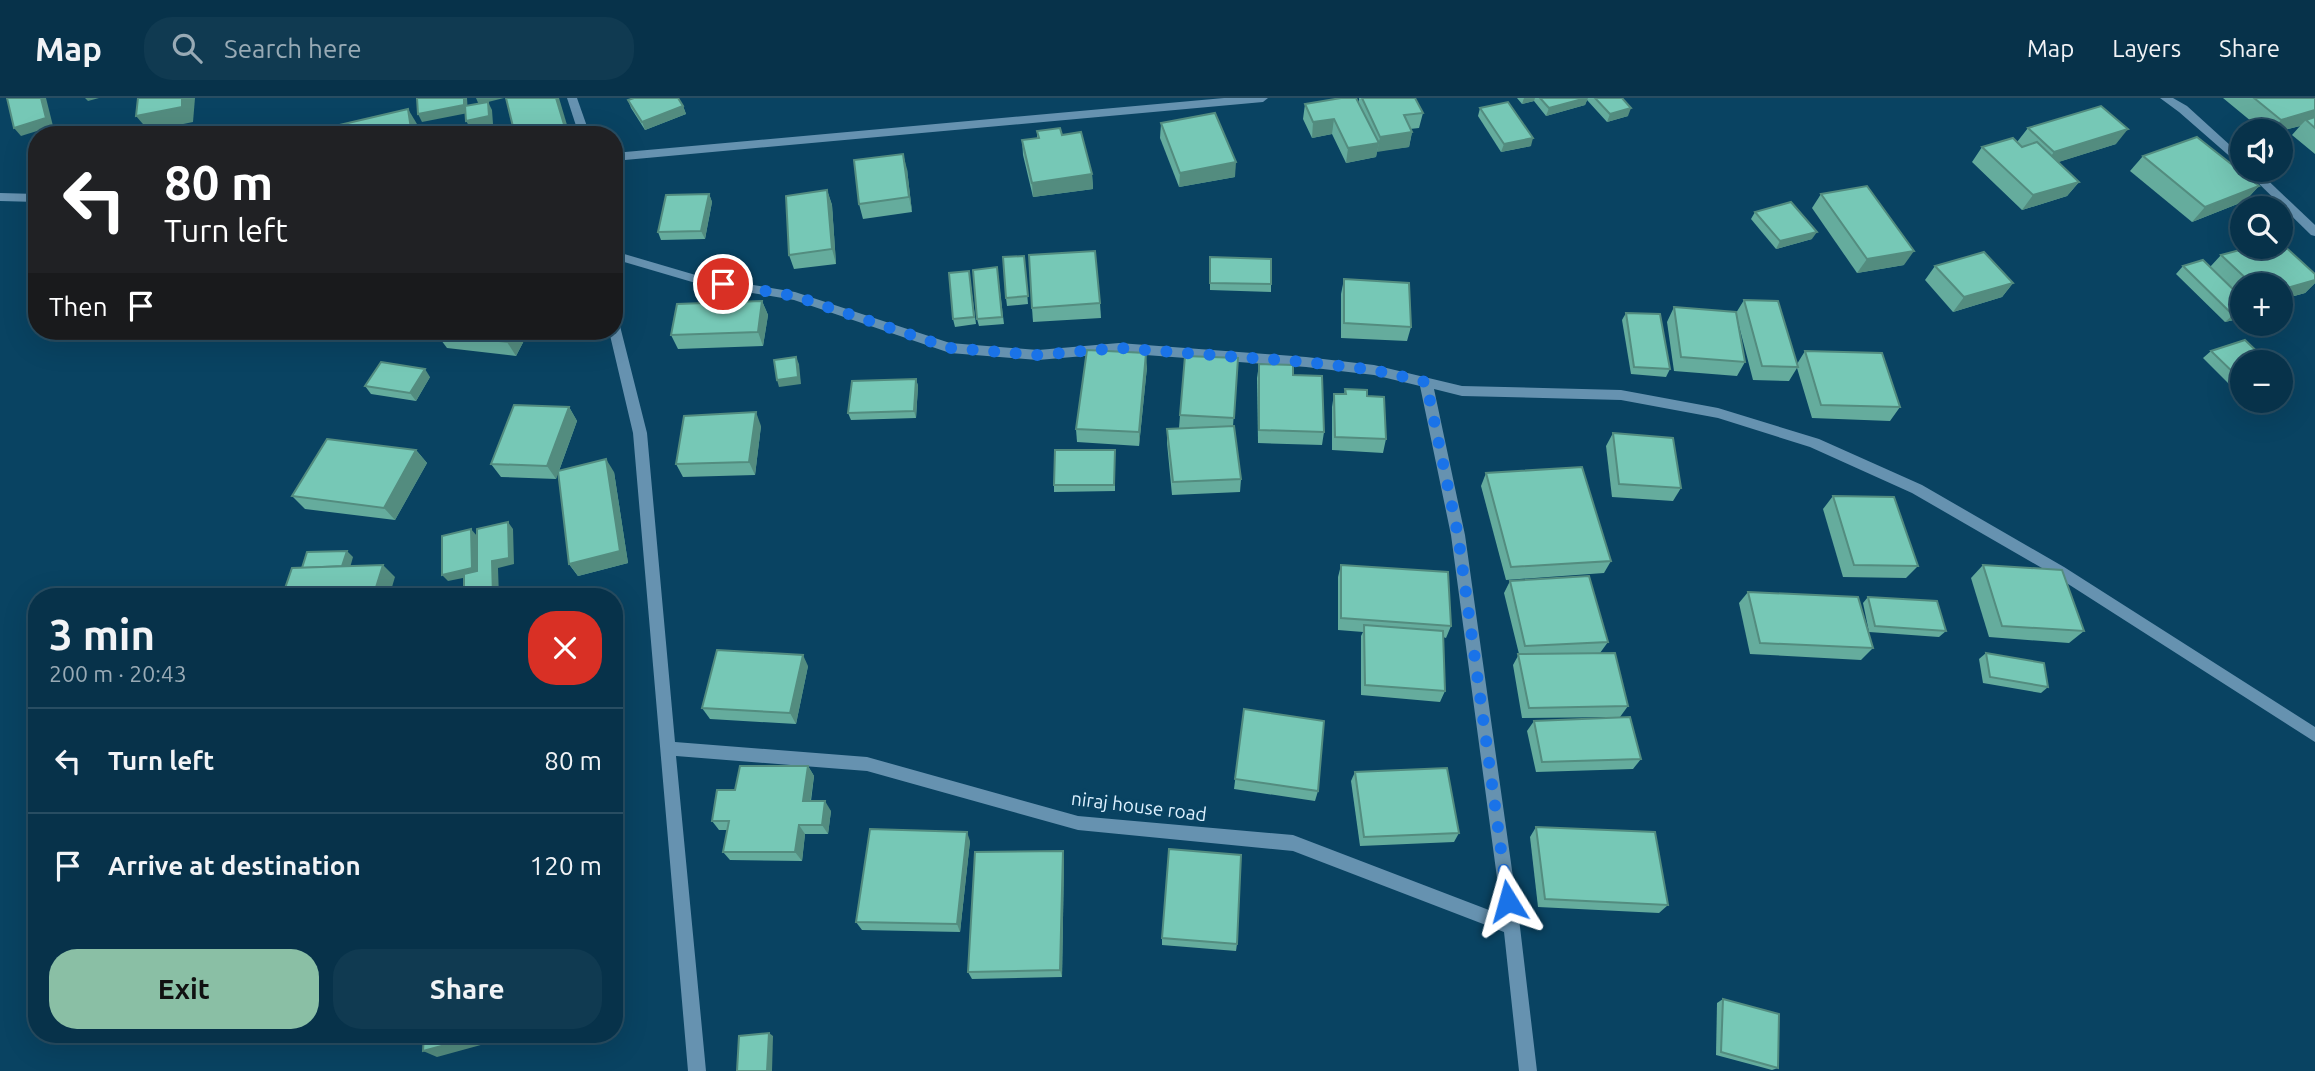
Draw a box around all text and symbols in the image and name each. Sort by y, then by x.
search box [144,17,634,80]
icon: search [168,29,206,67]
text: Map [35,30,102,67]
text: Search here [224,34,362,63]
text: Map [2027,35,2074,62]
text: Layers [2112,35,2181,62]
text: Share [2219,35,2280,62]
map controls [2230,119,2293,413]
button: sound [2230,119,2293,182]
icon: left [49,154,140,245]
text: 80 m [164,154,273,209]
button: search [2230,196,2293,259]
text: Turn left [164,212,288,248]
pin [693,254,753,314]
icon: arrive [704,265,742,303]
button: + [2230,273,2293,336]
icon: arrive [122,287,160,325]
text: Then [49,292,108,321]
button: − [2230,350,2293,413]
text: 3 min [49,611,155,658]
button: close [528,611,602,685]
text: 200 m · 20:43 [49,661,187,686]
icon: left [49,742,87,780]
text: Turn left [108,746,214,775]
text: 80 m [544,746,602,775]
street label: niraj house road [1070,787,1208,825]
icon: arrive [49,847,87,885]
text: Arrive at destination [108,851,361,880]
text: 120 m [530,851,602,880]
position arrow [1471,864,1545,938]
button: Exit [49,949,319,1029]
button: Share [333,949,602,1029]

